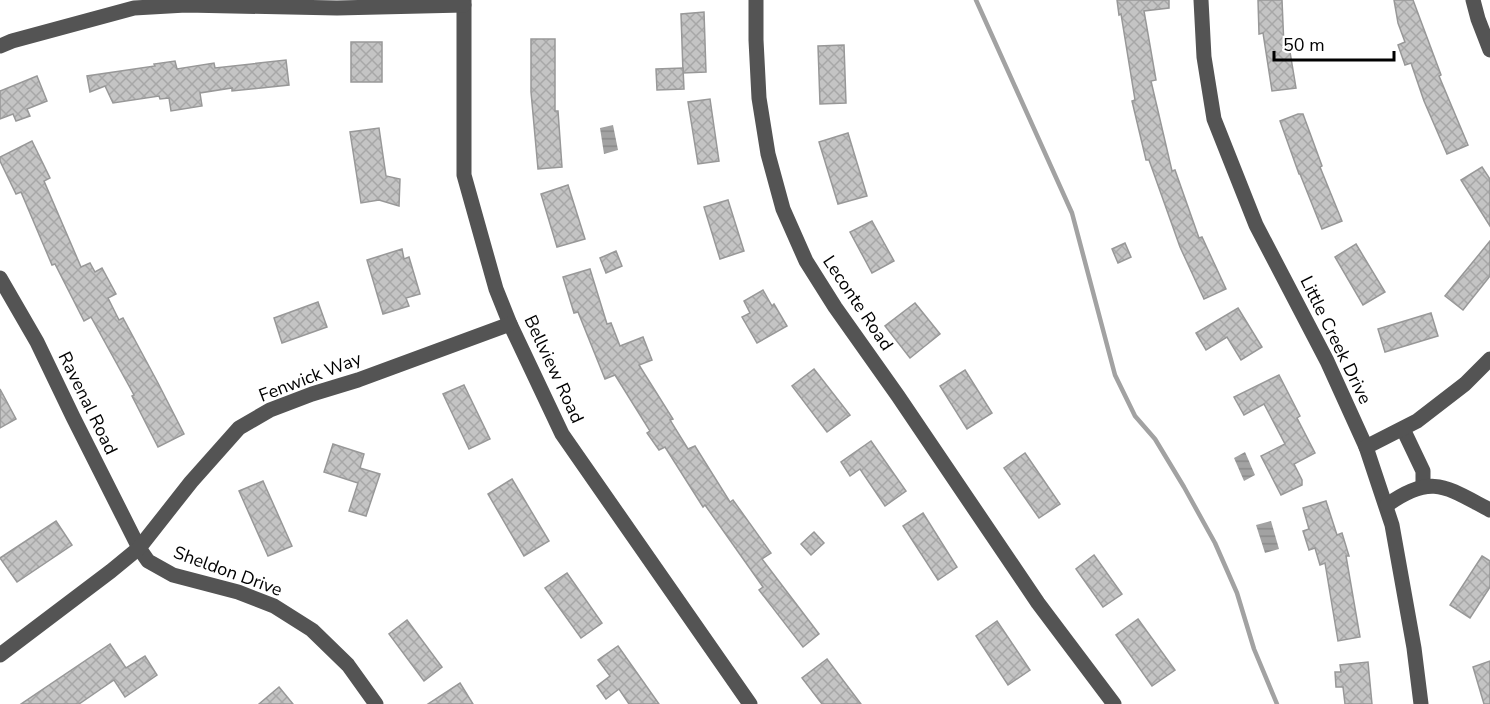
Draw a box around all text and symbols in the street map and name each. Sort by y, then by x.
scale bar [1274,24,1394,62]
text: 50 m [1283,33,1325,57]
street label: Leconte Road [817,251,899,355]
street label: Little Creek Drive [1295,272,1377,408]
street label: Bellview Road [518,311,590,427]
street label: Fenwick Way [255,346,365,408]
street label: Ravenal Road [53,348,123,458]
street label: Sheldon Drive [170,540,286,602]

